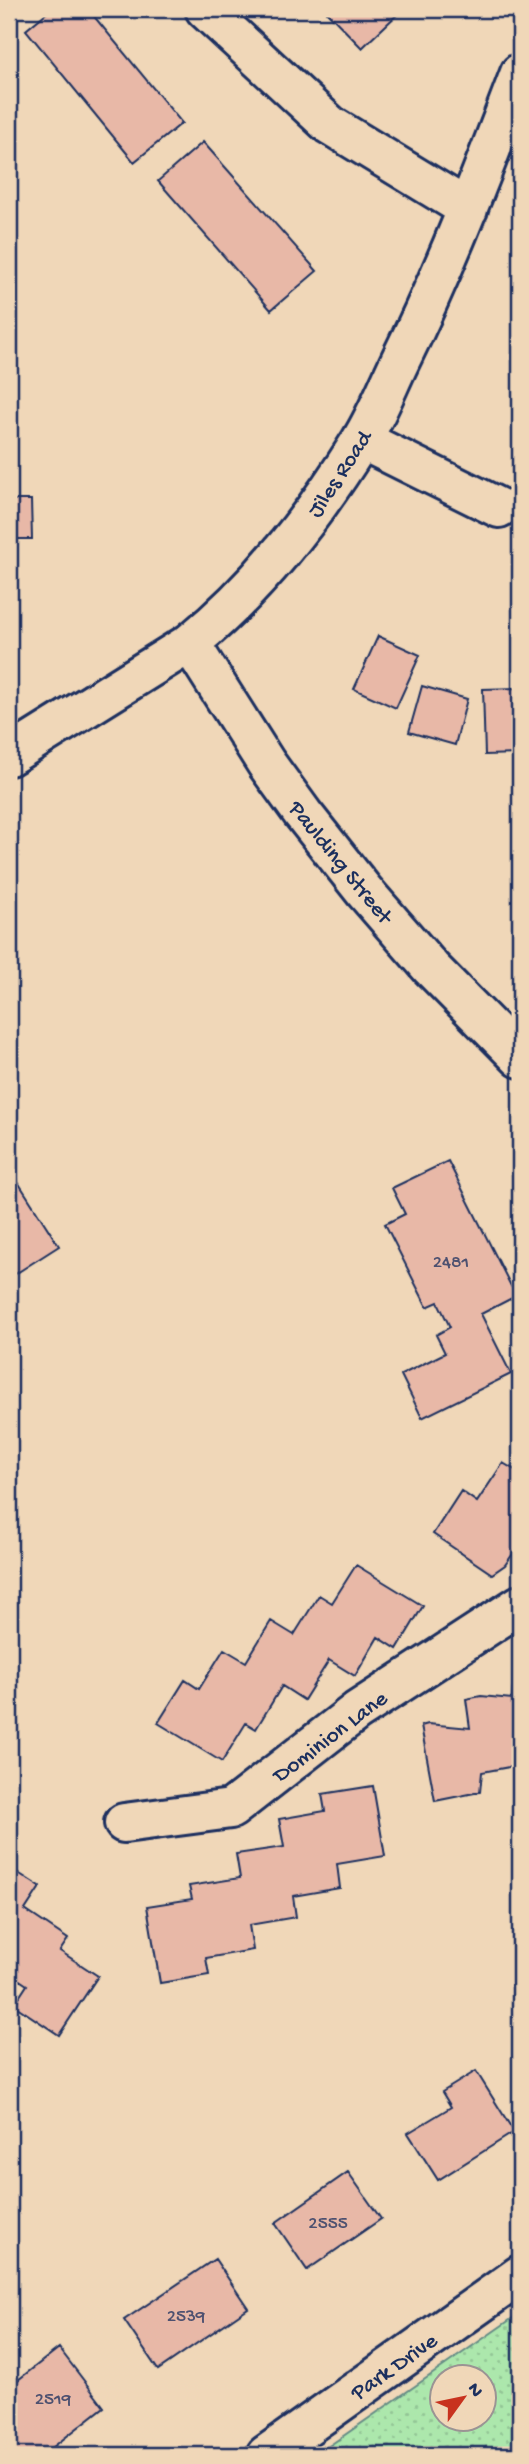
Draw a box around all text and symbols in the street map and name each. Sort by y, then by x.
street label: Jiles Road [303,425,380,523]
street label: Paulding Street [281,795,398,931]
house number: 2481 [433,1252,469,1275]
street label: Dominion Lane [267,1685,395,1791]
house number: 2555 [308,2213,348,2236]
house number: 2539 [167,2306,206,2329]
street label: Park Drive [346,2328,444,2408]
north arrow [428,2362,498,2432]
text: N [461,2379,487,2402]
house number: 2519 [35,2389,72,2412]

